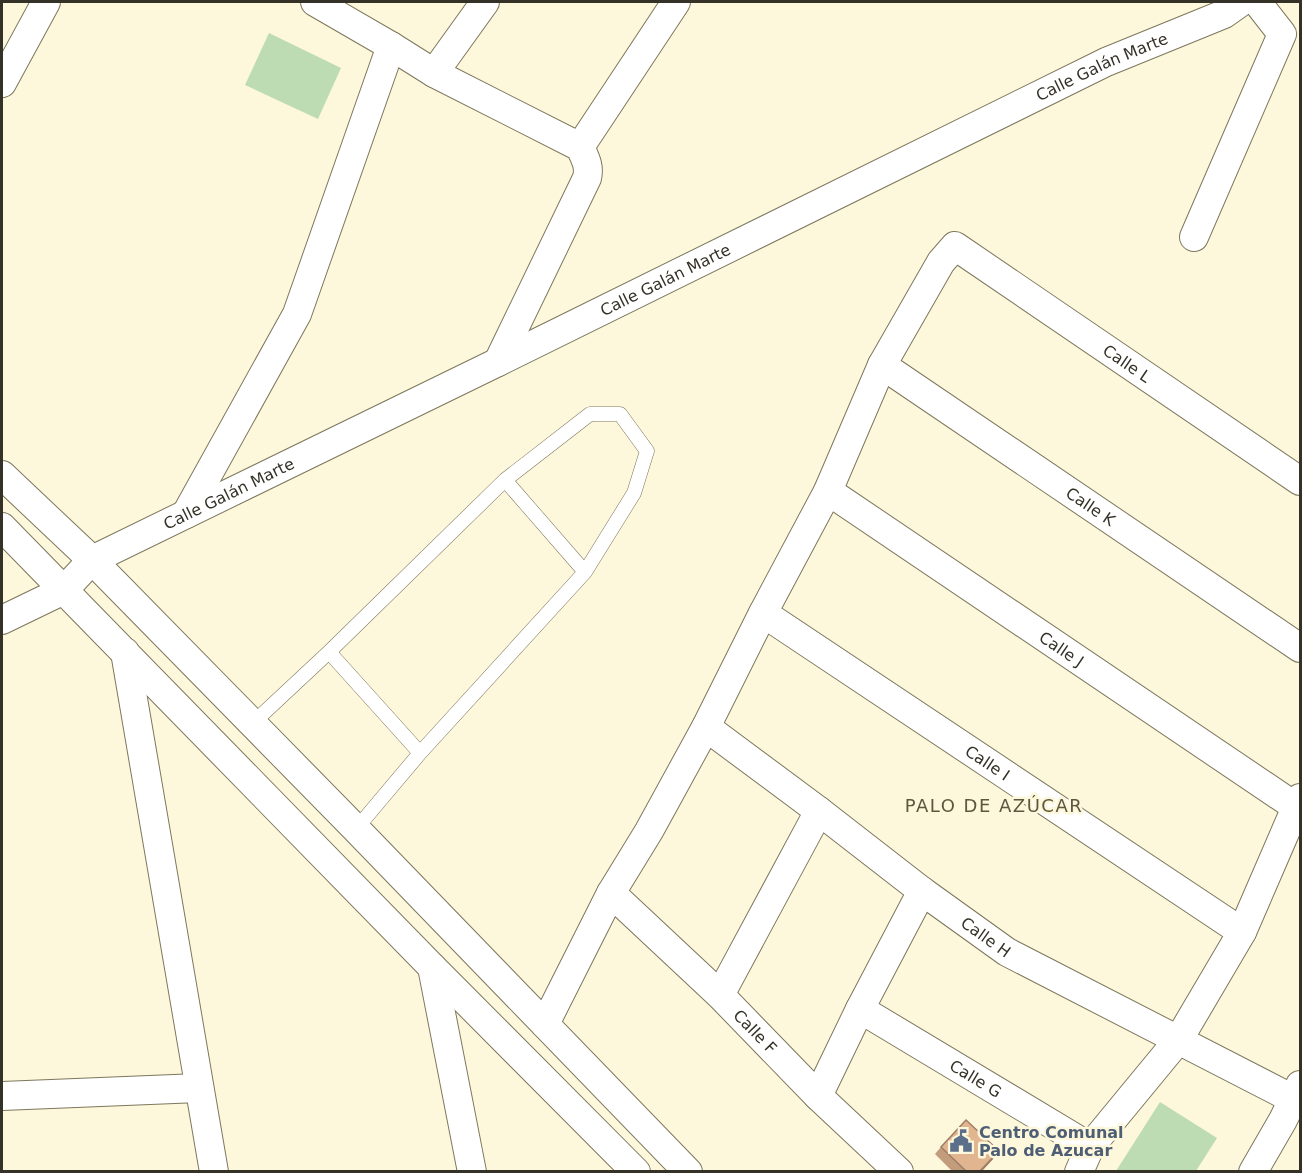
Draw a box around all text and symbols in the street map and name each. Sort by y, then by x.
street label: Calle Galán Marte [1033,28,1171,105]
street label: Calle Galán Marte [597,239,733,320]
street label: Calle L [1100,340,1155,386]
street label: Calle Galán Marte [160,453,297,533]
street label: Calle K [1062,483,1119,530]
street label: Calle J [1036,627,1088,671]
street label: Calle I [962,741,1014,784]
district label: PALO DE AZÚCAR [905,795,1083,816]
street label: Calle H [957,913,1015,961]
street label: Calle F [730,1005,781,1057]
street label: Calle G [946,1056,1005,1101]
place label: Centro Comunal Palo de Azucar [979,1123,1124,1160]
public building icon: Centro Comunal Palo de Azucar [948,1128,974,1154]

